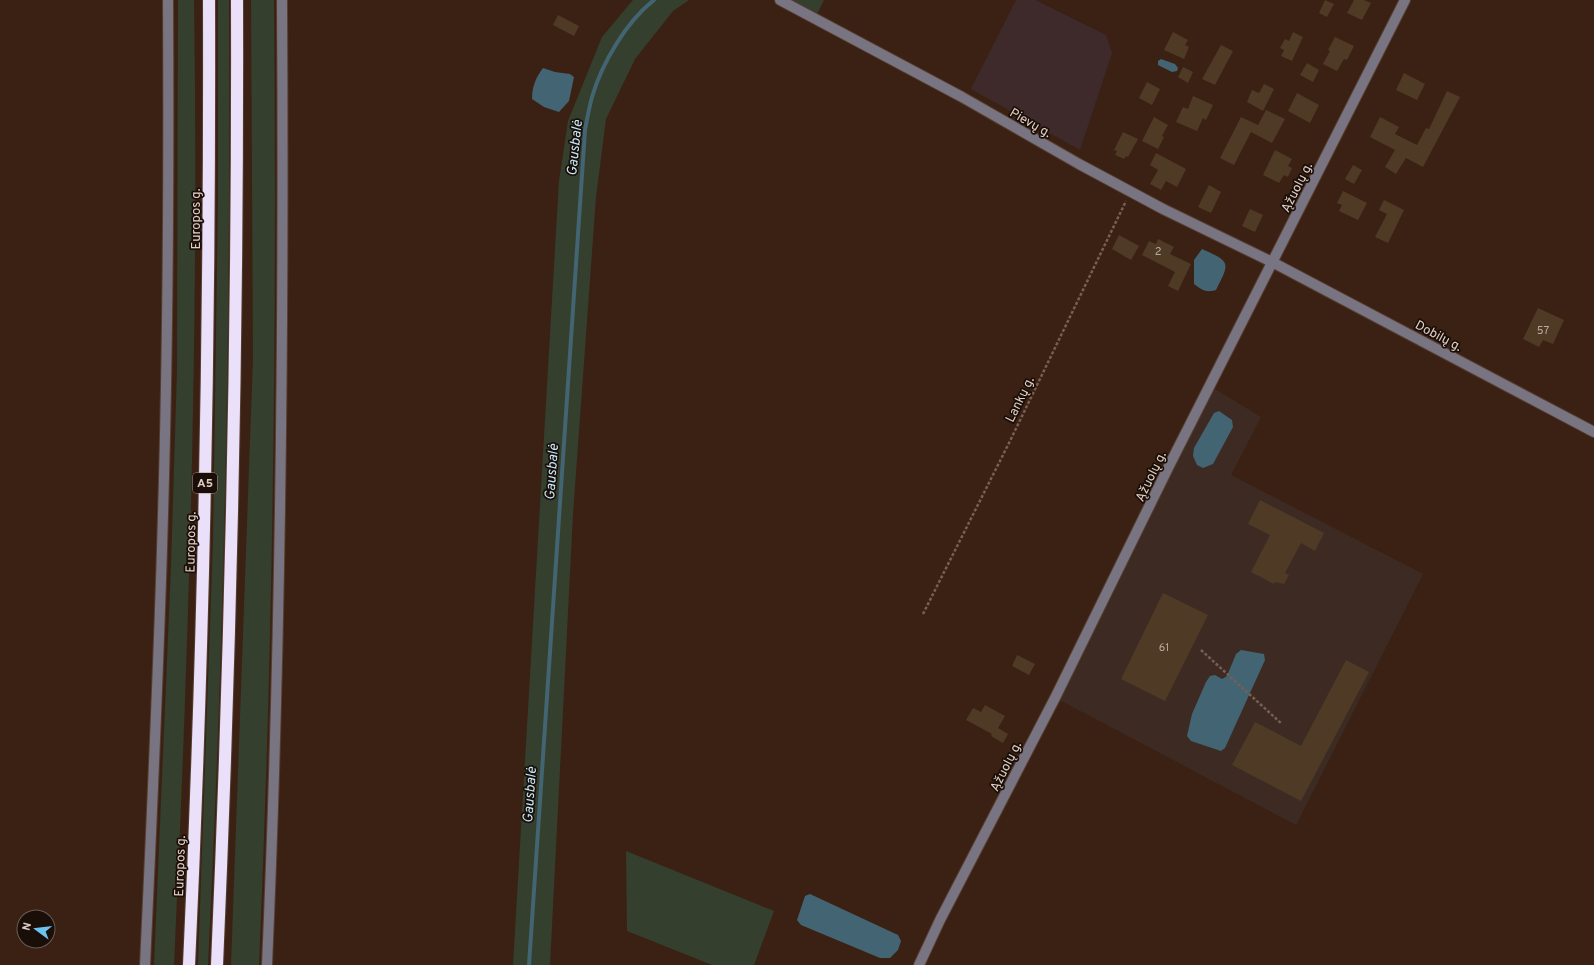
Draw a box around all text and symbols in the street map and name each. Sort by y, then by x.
street label: Pievų g. [1006,105,1054,142]
water label: Gausbalė [564,119,587,177]
street label: Ąžuolų g. [1278,160,1317,216]
street label: Europos g. [189,188,205,250]
house number: 2 [1155,245,1161,259]
street label: Dobilų g. [1412,318,1464,356]
house number: 57 [1537,324,1549,338]
street label: Lankų g. [1003,374,1039,425]
water label: Gausbalė [542,443,563,501]
street label: Ąžuolų g. [1133,449,1171,505]
road number: A5 [193,473,217,493]
street label: Europos g. [183,511,201,573]
house number: 61 [1159,641,1169,655]
street label: Ąžuolų g. [987,739,1026,795]
water label: Gausbalė [520,766,541,824]
street label: Europos g. [172,835,190,897]
north arrow [16,909,56,949]
text: N [20,921,35,932]

